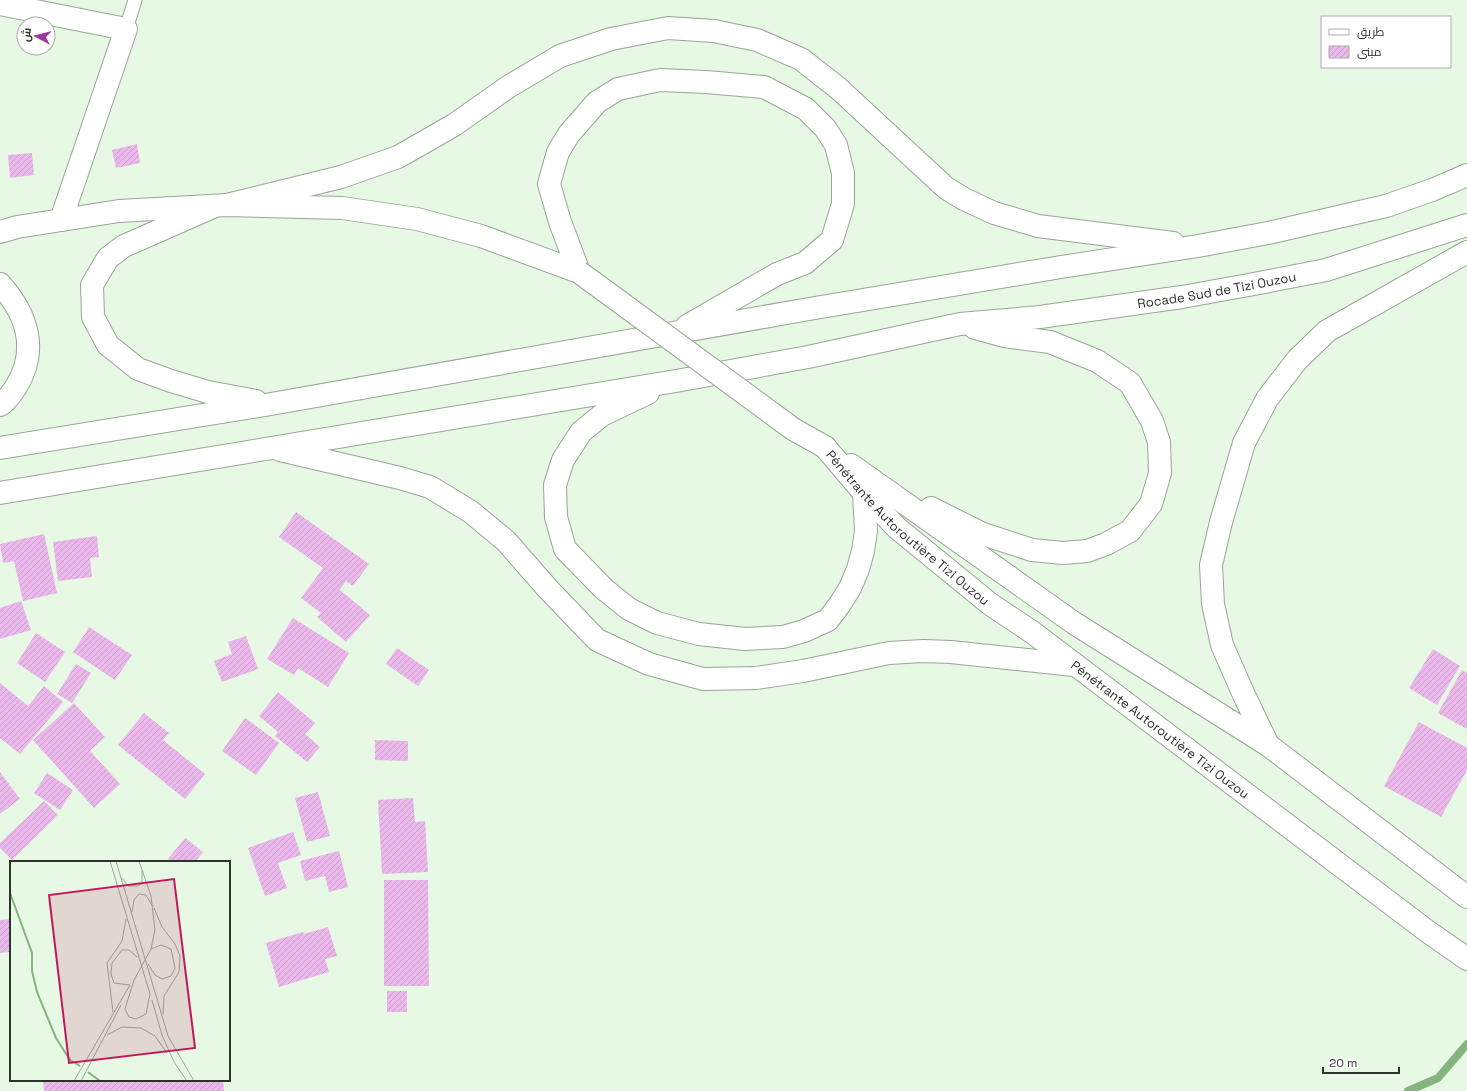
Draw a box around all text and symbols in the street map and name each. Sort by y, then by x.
north arrow [16,16,56,56]
legend [1321,16,1451,68]
text: طريق [1357,24,1385,40]
text: ش [18,27,34,43]
text: مبنى [1357,44,1382,60]
street label: Rocade Sud de Tizi Ouzou [1136,268,1298,312]
street label: Pénétrante Autoroutière Tizi Ouzou [822,447,993,609]
street label: Pénétrante Autoroutière Tizi Ouzou [1067,657,1253,803]
inset map [10,861,230,1081]
scale bar [1323,1049,1399,1075]
text: 20 m [1329,1055,1357,1071]

